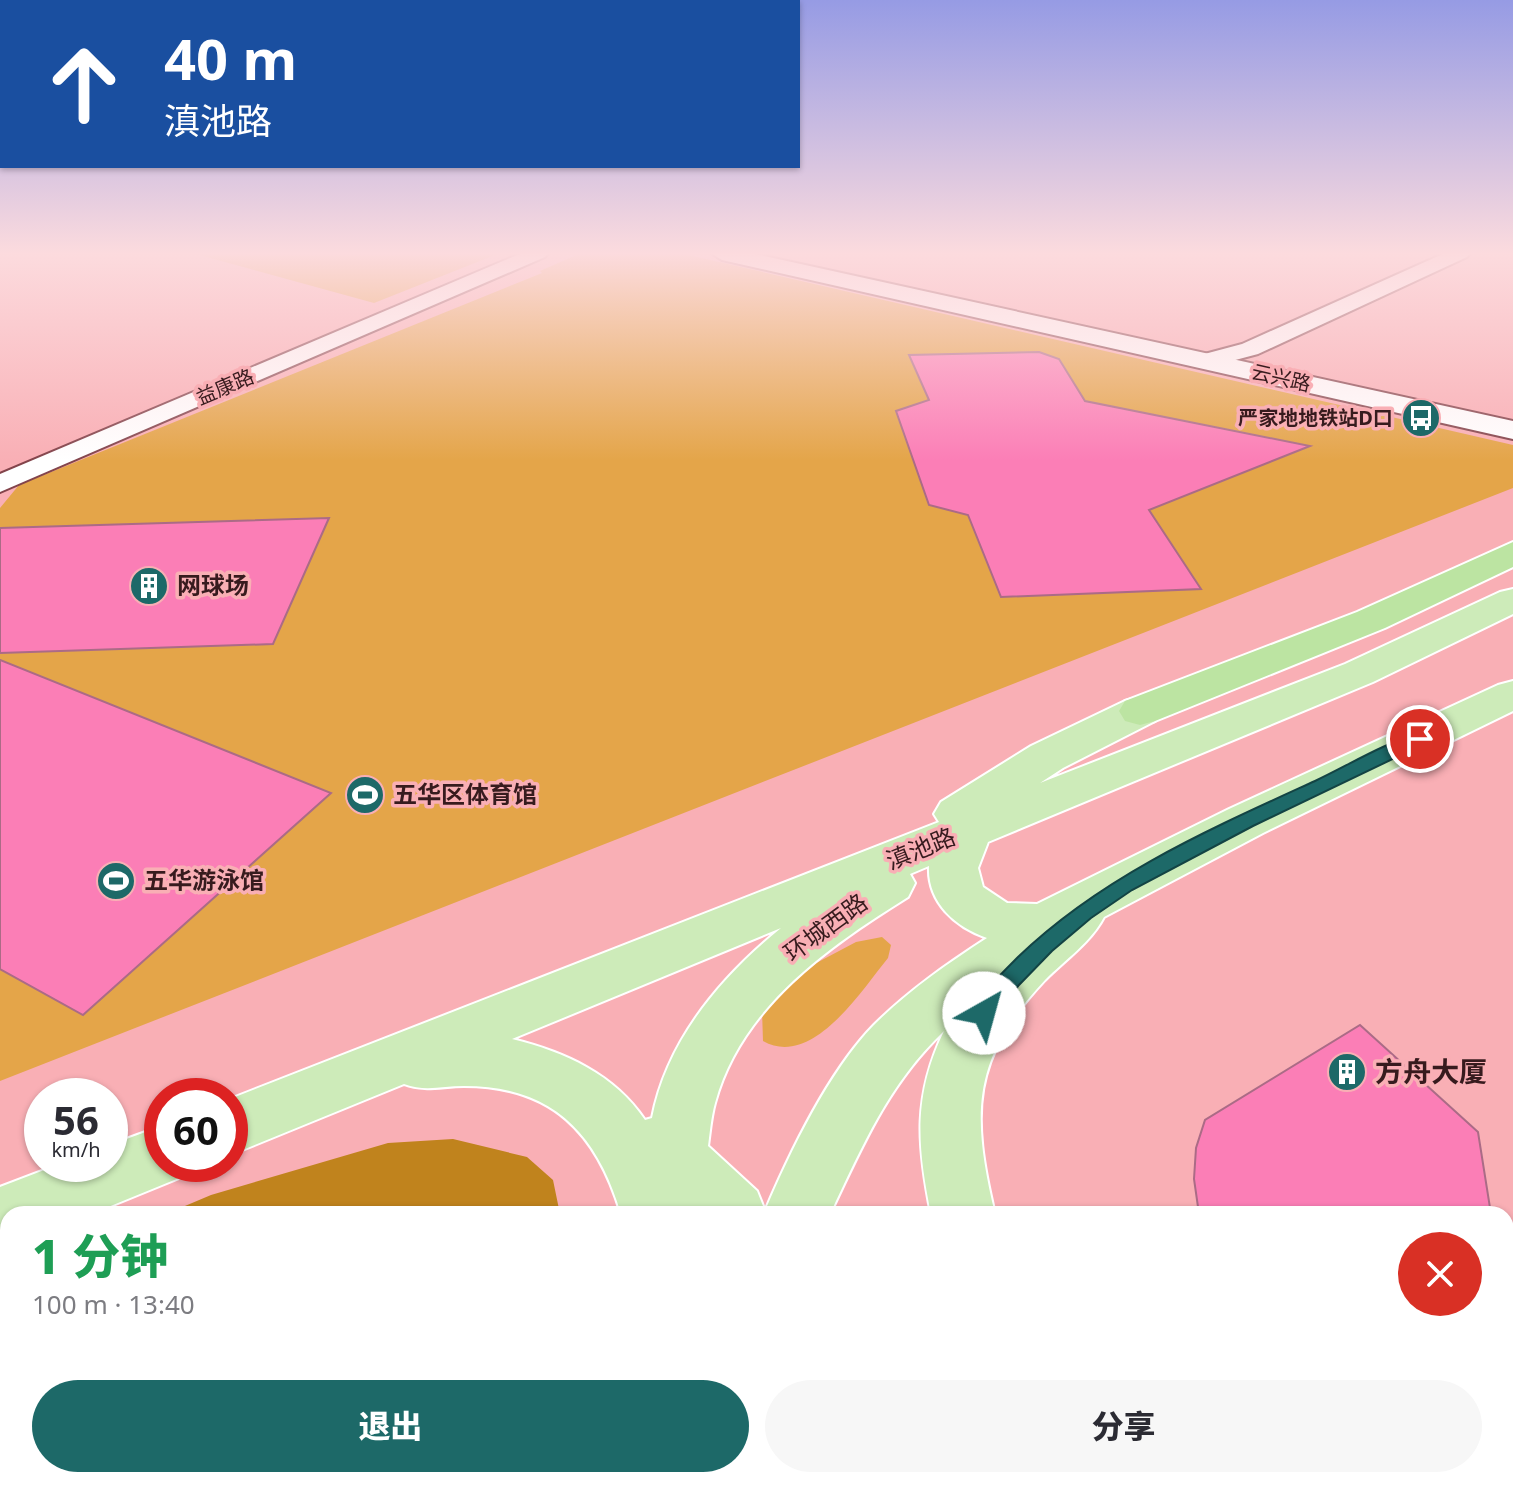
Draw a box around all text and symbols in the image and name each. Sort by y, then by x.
text: 40 m [164,20,297,96]
icon: ahead [32,32,136,136]
text: 滇池路 [164,96,272,145]
street label: 云兴路 [1249,358,1313,397]
street label: 益康路 [192,362,258,411]
bus stop icon: 严家地地铁站D口 [1400,397,1442,439]
place label: 严家地地铁站D口 [1238,404,1393,431]
building icon: 网球场 [128,565,170,607]
place label: 网球场 [177,568,249,601]
pin [1386,705,1454,773]
icon: arrive [1398,717,1442,761]
sports icon: 五华区体育馆 [344,774,386,816]
place label: 五华区体育馆 [393,777,537,810]
street label: 滇池路 [881,819,960,876]
sports icon: 五华游泳馆 [95,860,137,902]
place label: 五华游泳馆 [144,863,264,896]
street label: 环城西路 [777,885,874,968]
position arrow [942,971,1026,1055]
building icon: 方舟大厦 [1326,1051,1368,1093]
place label: 方舟大厦 [1375,1052,1487,1090]
speed limit sign: 60 [144,1078,248,1182]
text: 56 [53,1092,99,1147]
text: km/h [51,1136,101,1163]
text: 1 分钟 [32,1223,168,1288]
button: close [1398,1232,1482,1316]
text: 100 m · 13:40 [32,1286,195,1322]
button: 退出 [32,1380,749,1472]
button: 分享 [765,1380,1482,1472]

